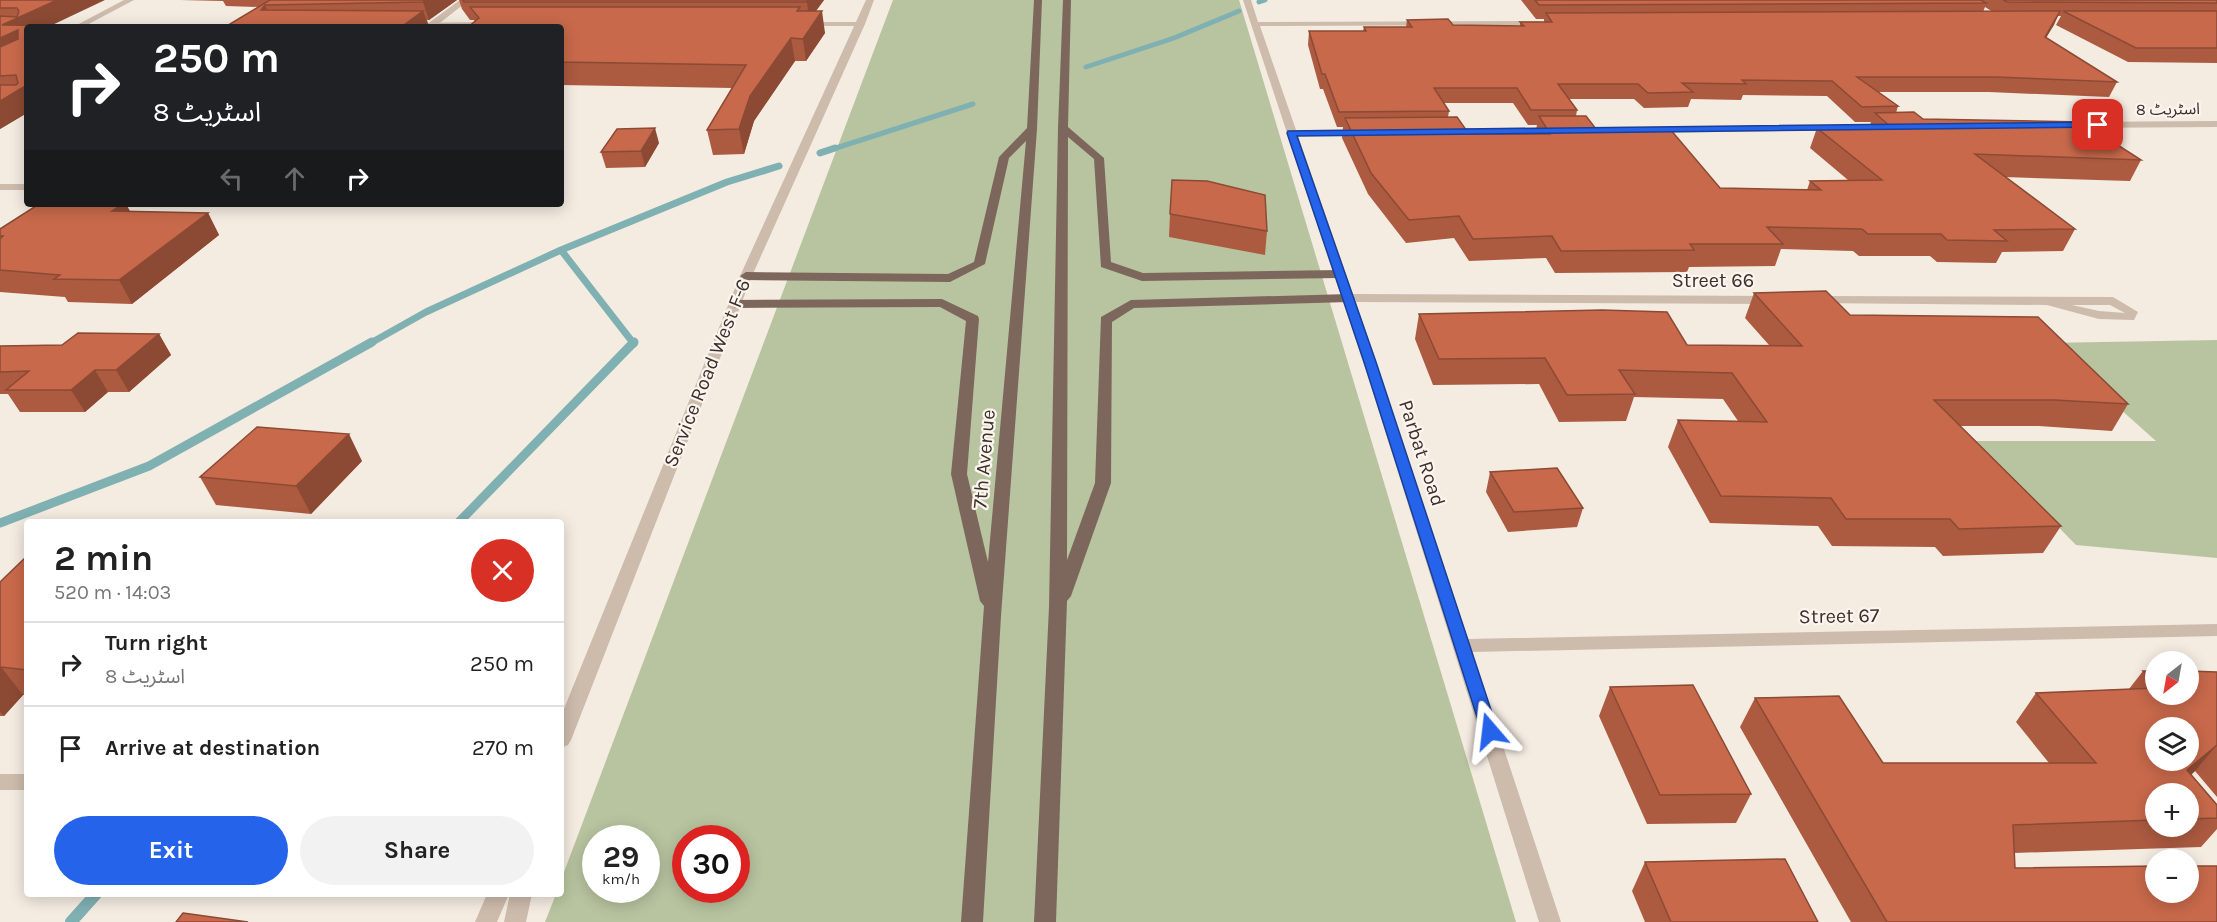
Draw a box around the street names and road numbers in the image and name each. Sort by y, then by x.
street label: اسٹریٹ 8 [2136,99,2200,119]
street label: Street 66 [1672,269,1754,292]
street label: Service Road West F-6 [659,276,755,470]
street label: Parbat Road [1394,397,1450,509]
street label: 7th Avenue [968,408,1000,510]
street label: Street 67 [1799,604,1880,628]

